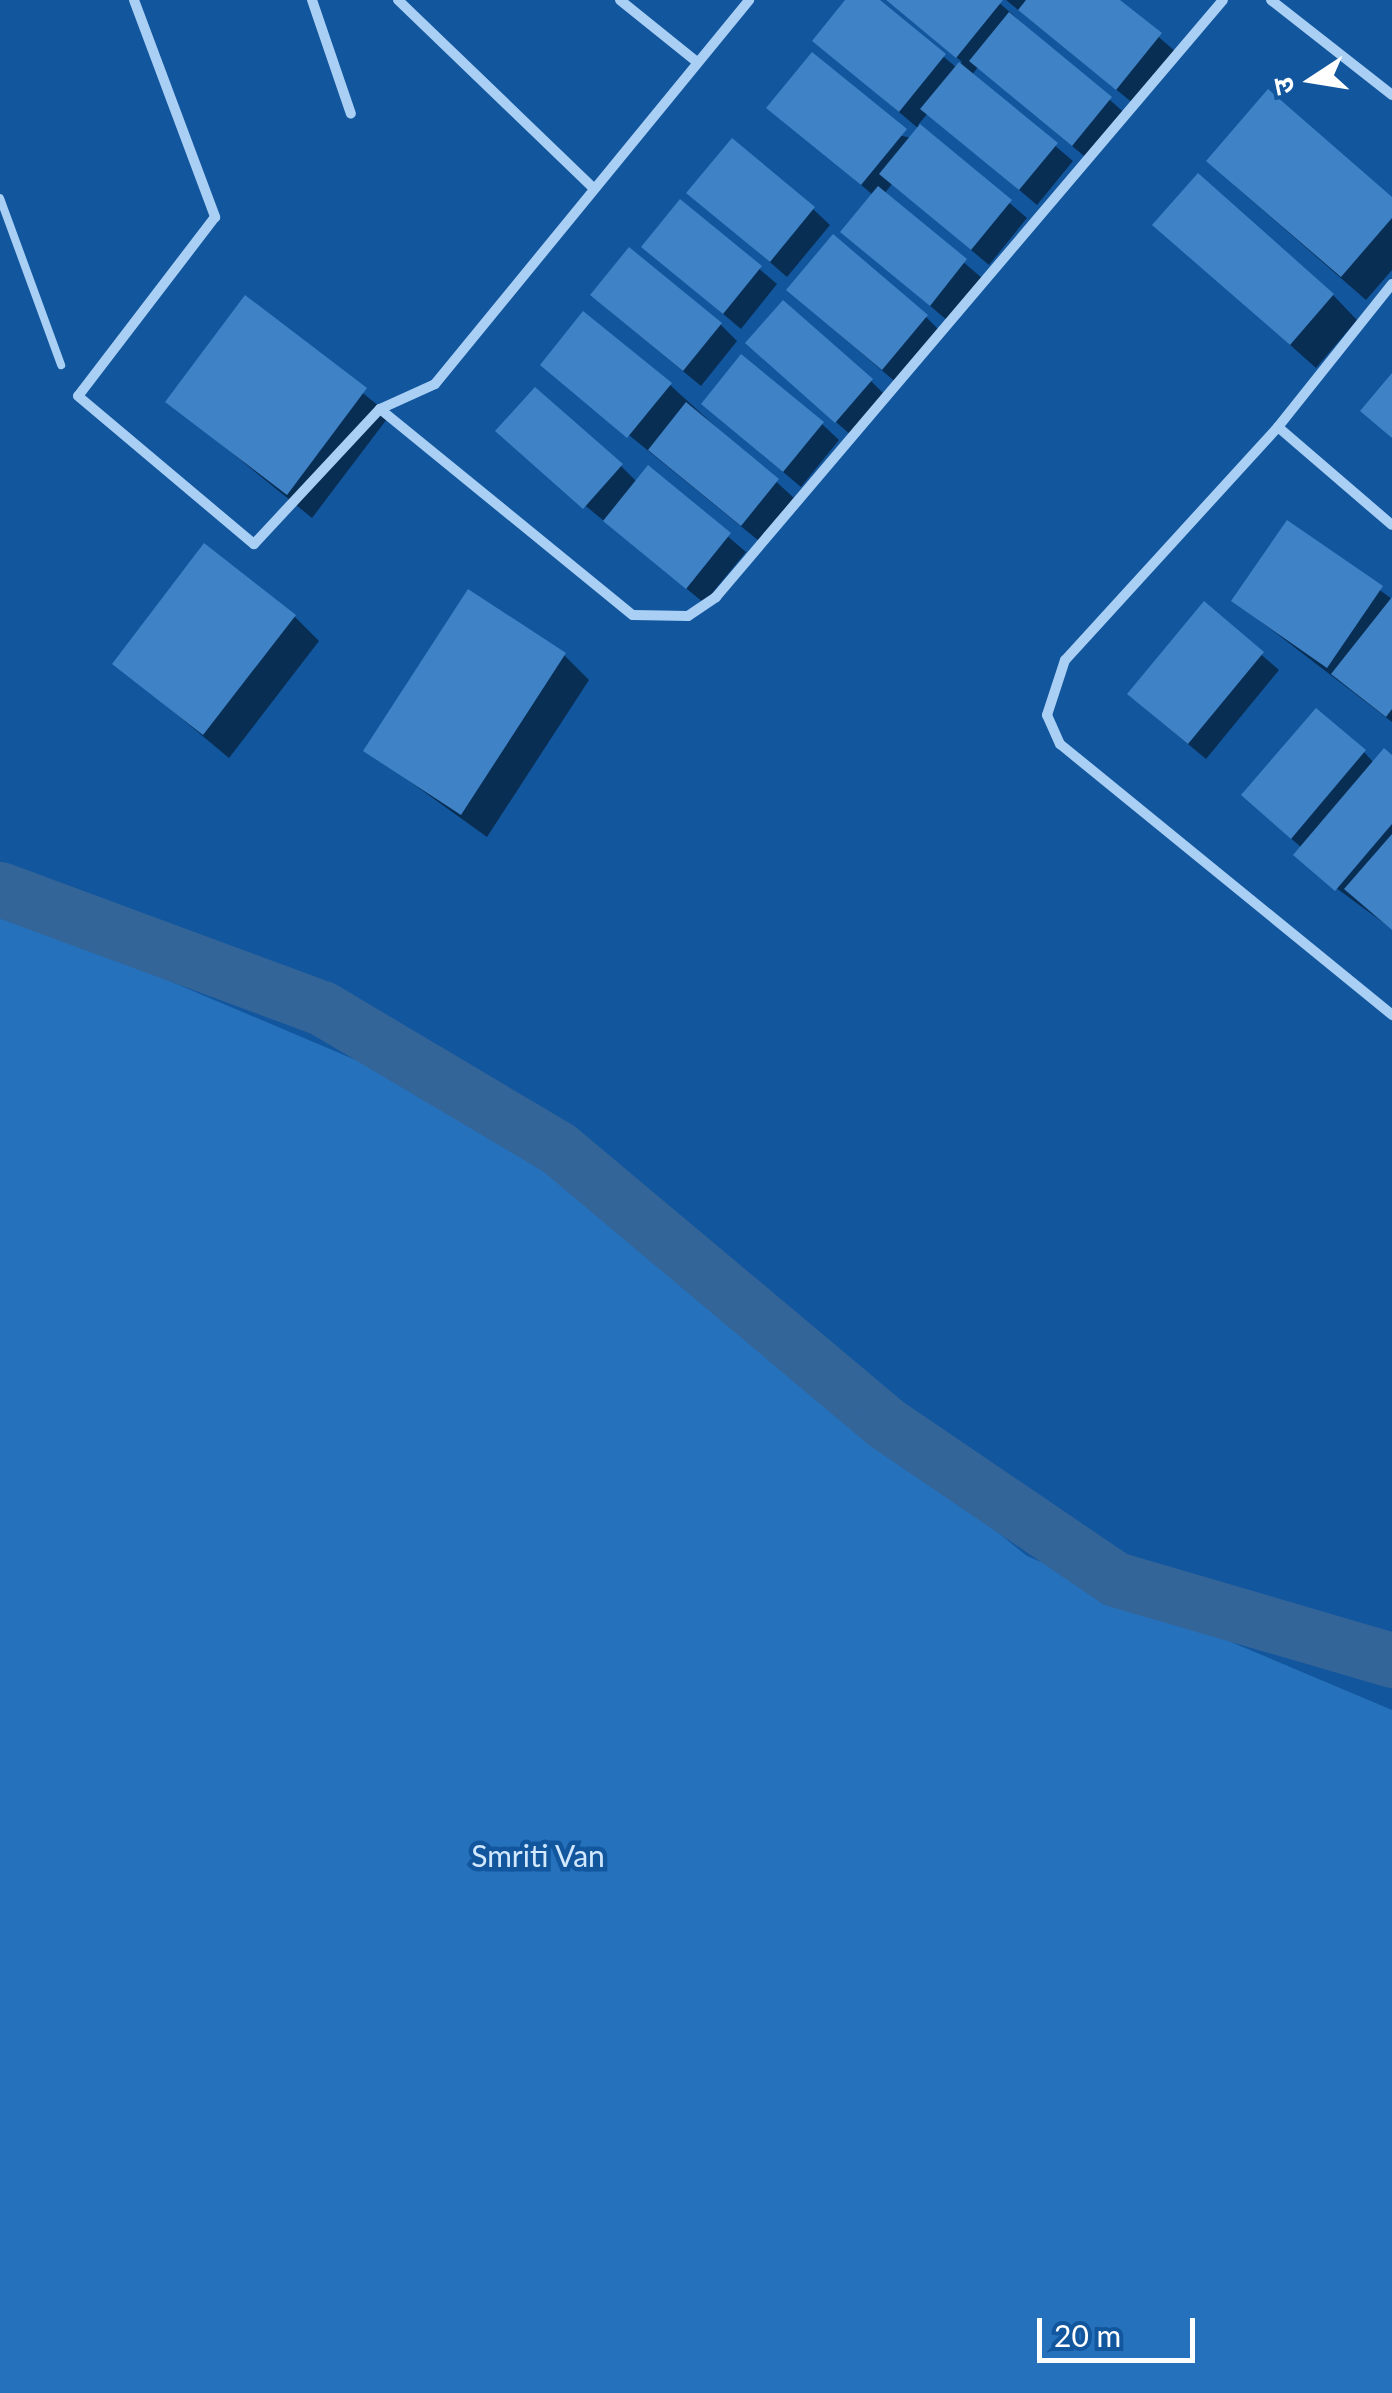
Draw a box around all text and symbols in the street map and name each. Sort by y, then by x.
north arrow [1262,30,1362,130]
text: उ [1264,75,1301,98]
park label: Smriti Van [471,1837,605,1873]
scale bar [1042,2298,1200,2360]
text: 20 m [1054,2317,1121,2353]

